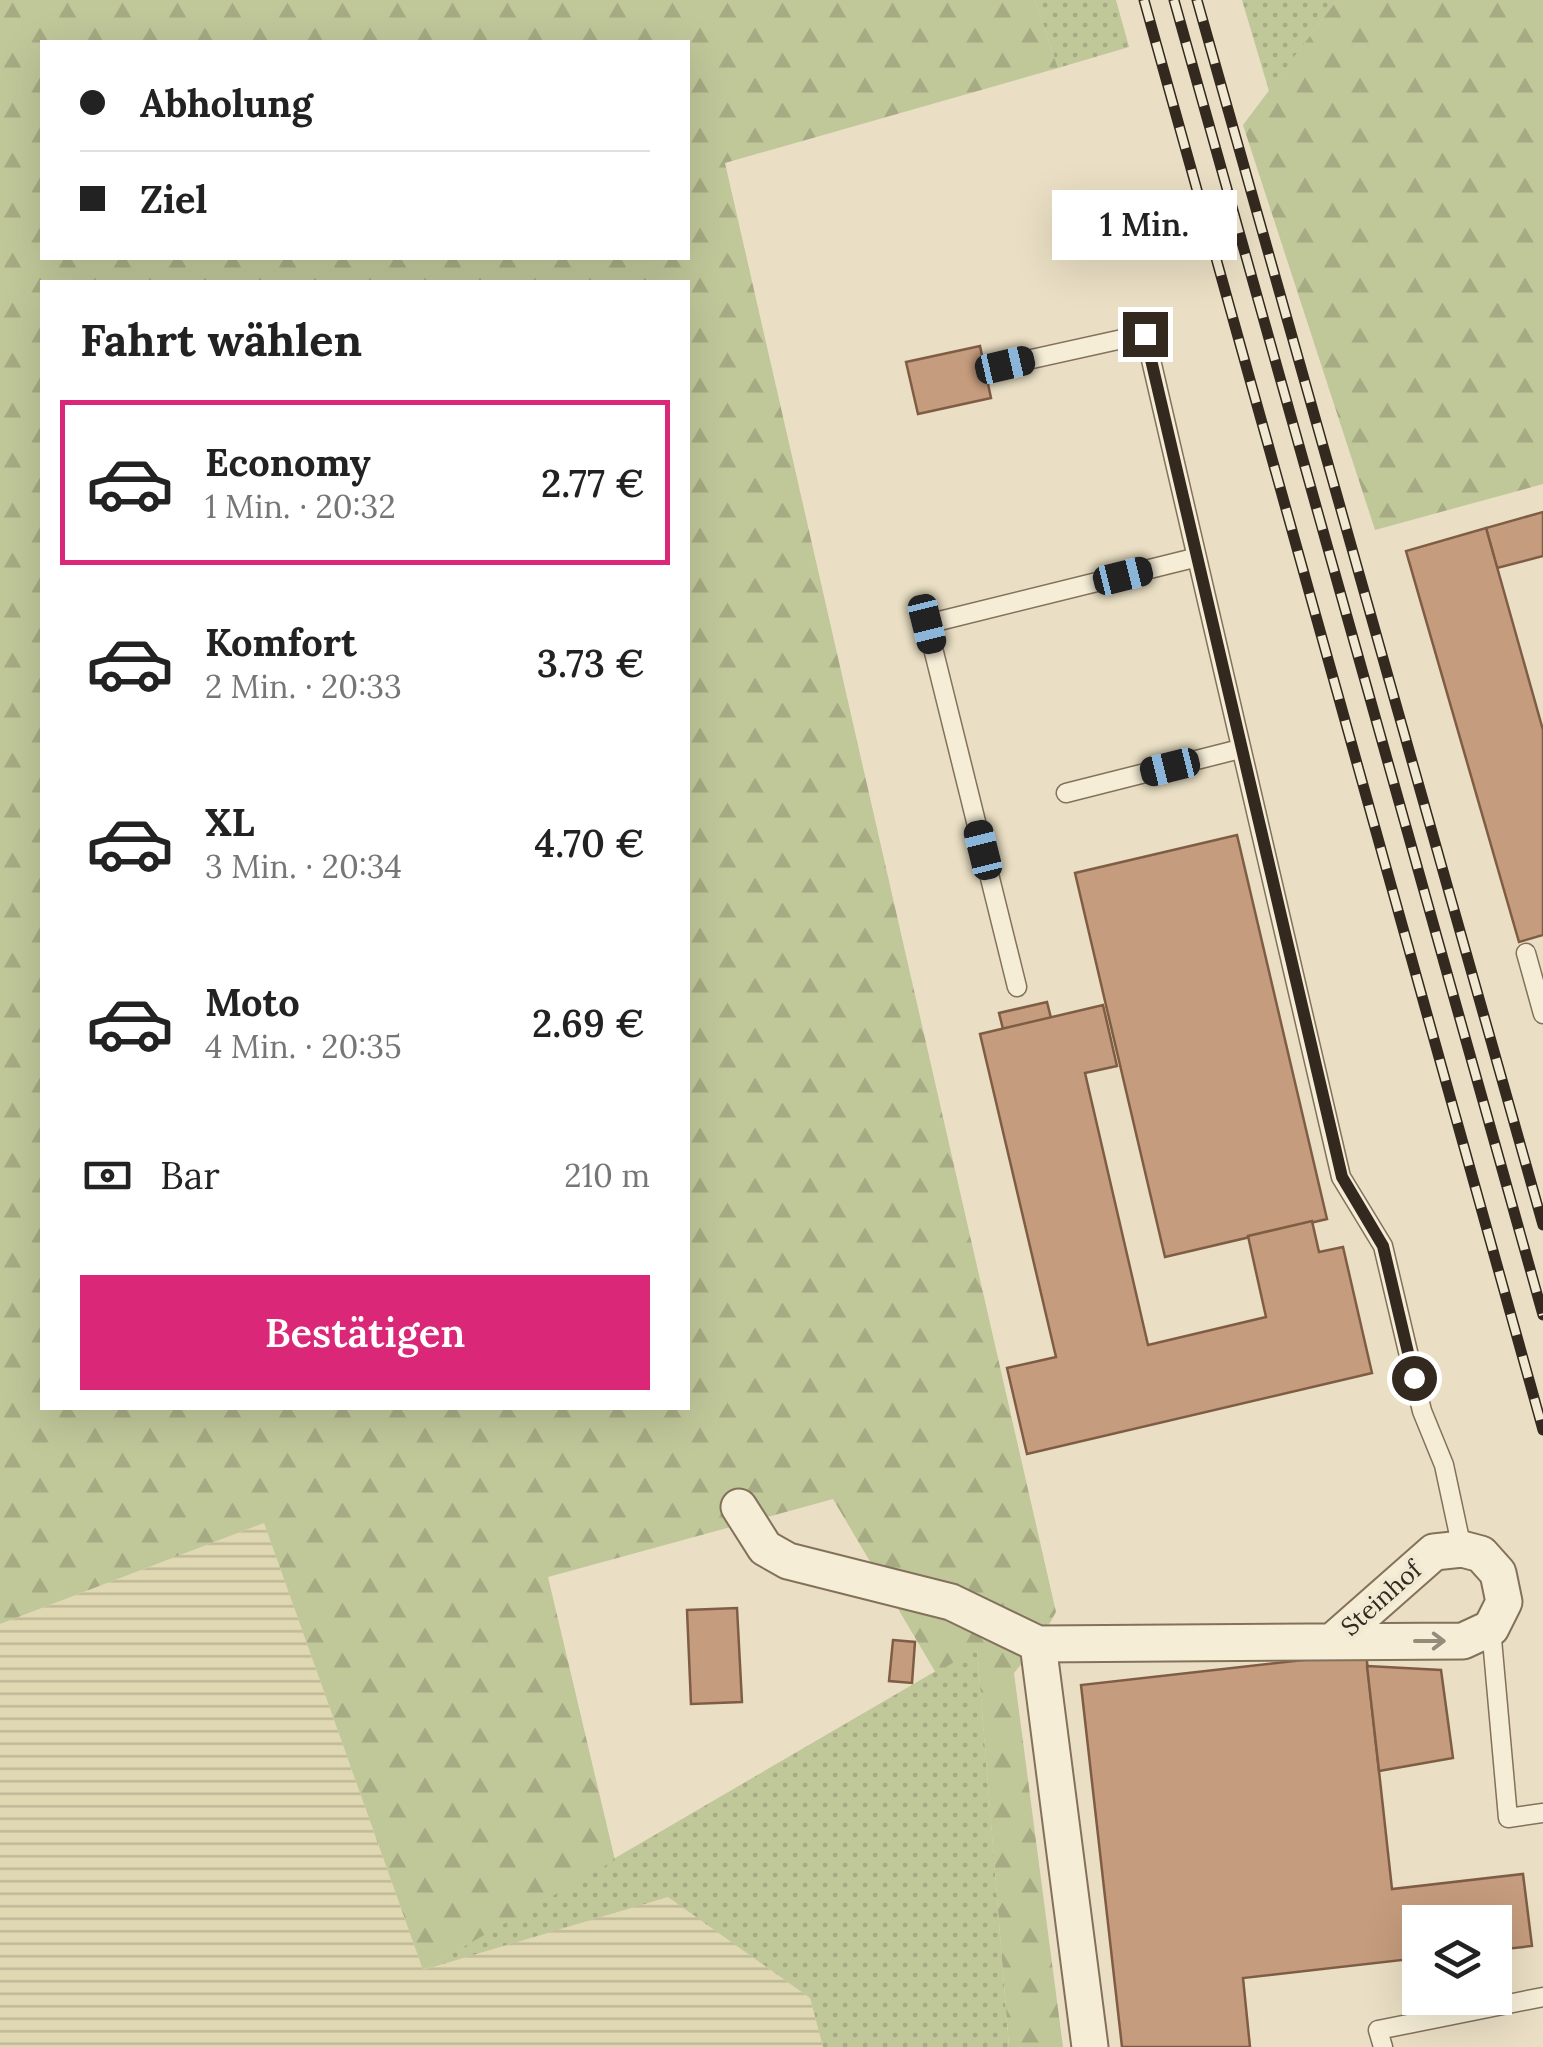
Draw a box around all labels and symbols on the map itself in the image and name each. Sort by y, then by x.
callout: 1 Min. [1052,189,1238,259]
route end [1123,312,1168,357]
car [972,344,1038,386]
car [1090,554,1156,598]
car [905,591,949,657]
car [1137,745,1203,789]
car [961,817,1005,883]
route start [1392,1356,1437,1401]
street label: Steinhof [1334,1552,1429,1642]
one-way arrow [1414,1632,1446,1650]

